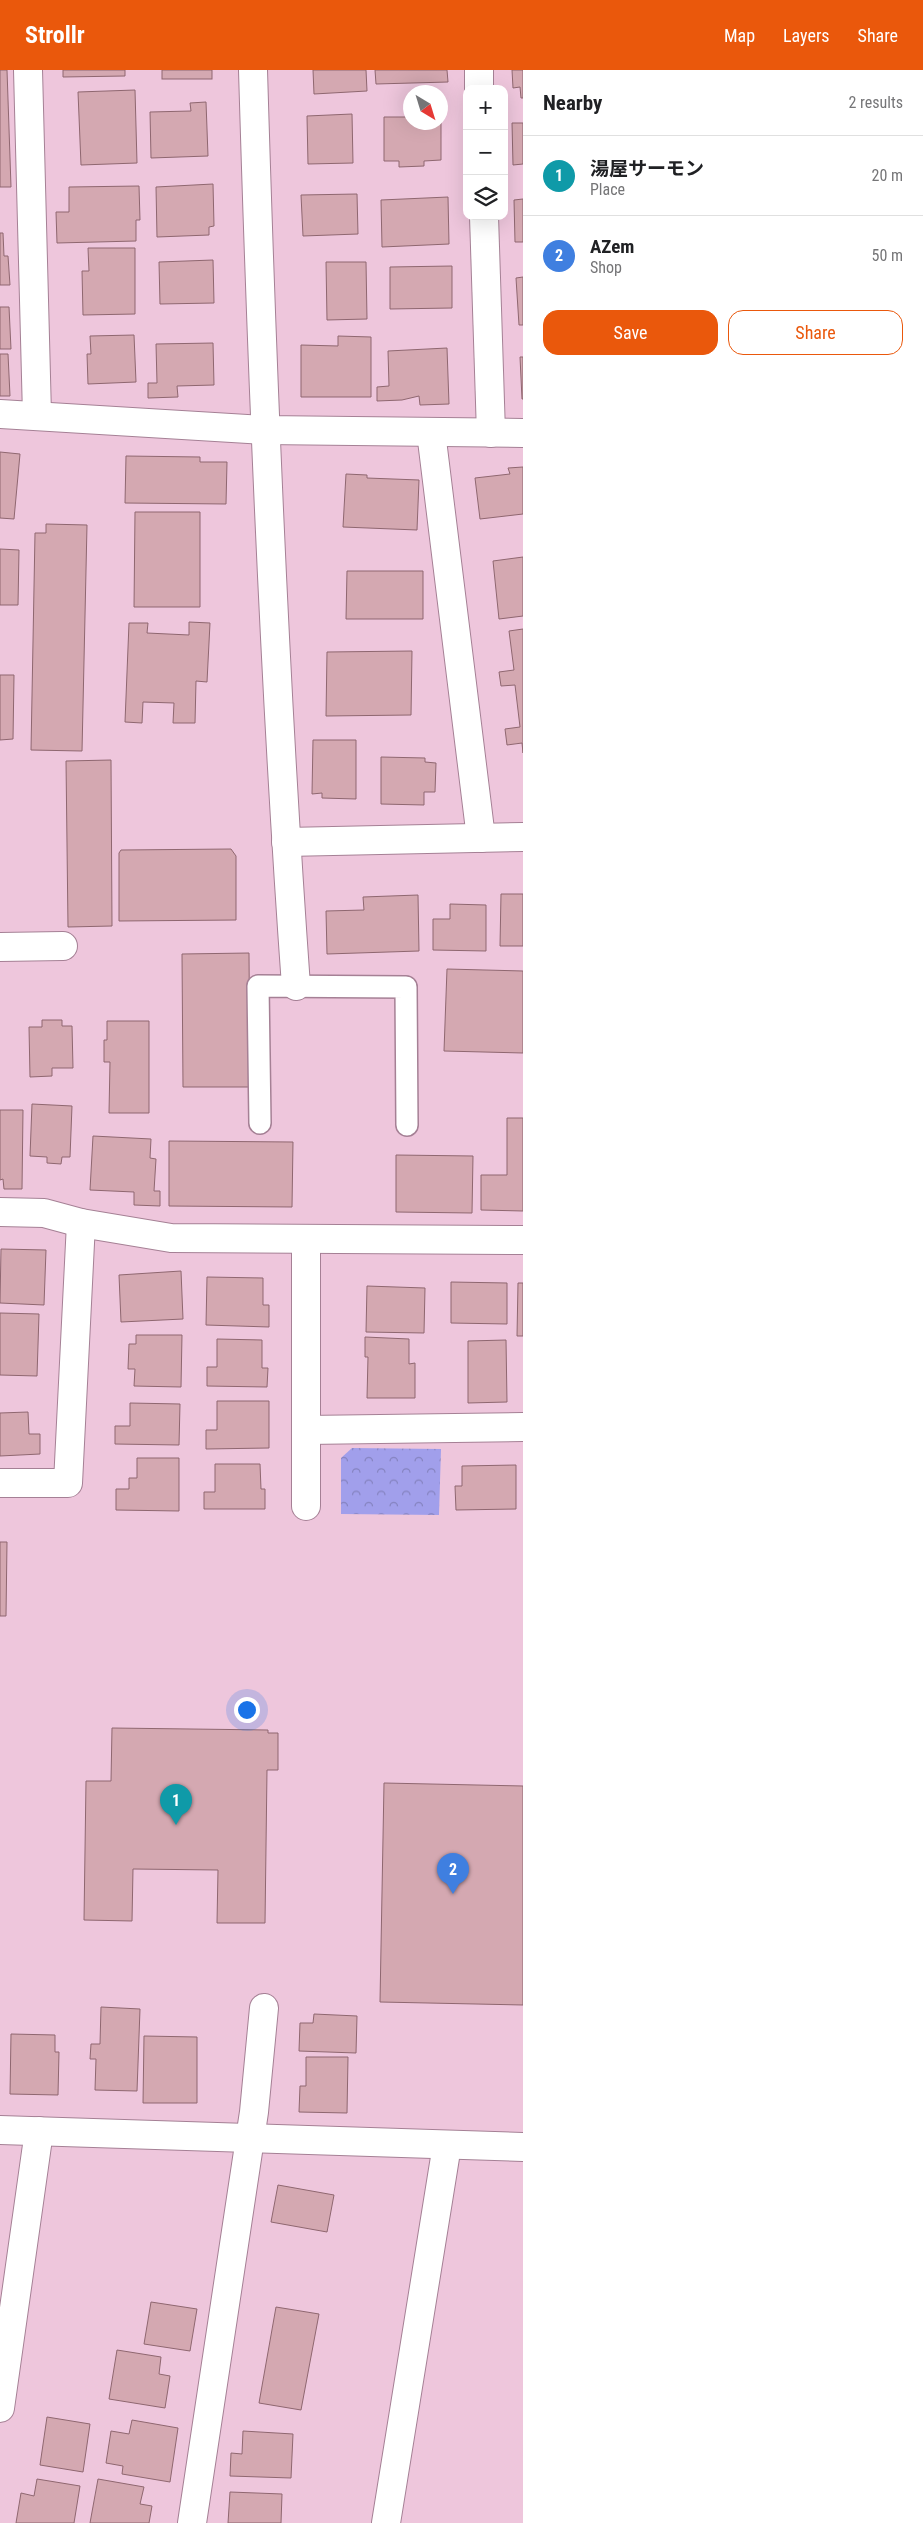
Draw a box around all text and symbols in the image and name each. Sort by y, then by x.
text: Strollr [25,21,85,49]
text: Map [724,25,755,46]
text: Layers [783,25,830,46]
text: Share [858,25,898,46]
north arrow [403,85,448,130]
map controls [463,85,508,220]
button: + [463,85,508,130]
text: Nearby [543,91,602,115]
text: 2 results [848,93,903,112]
button: − [463,130,508,175]
text: 湯屋サーモン [590,157,704,180]
text: 1 [555,166,563,185]
text: 20 m [871,166,903,185]
button: layers [463,175,508,220]
text: Place [590,180,625,199]
text: AZem [590,235,634,258]
text: 2 [555,246,563,265]
text: 50 m [871,246,903,265]
text: Shop [590,258,622,277]
button: Save [543,310,718,355]
button: Share [728,310,903,355]
your location [234,1697,260,1723]
pin: 1 [160,1784,192,1825]
pin: 2 [437,1853,469,1894]

